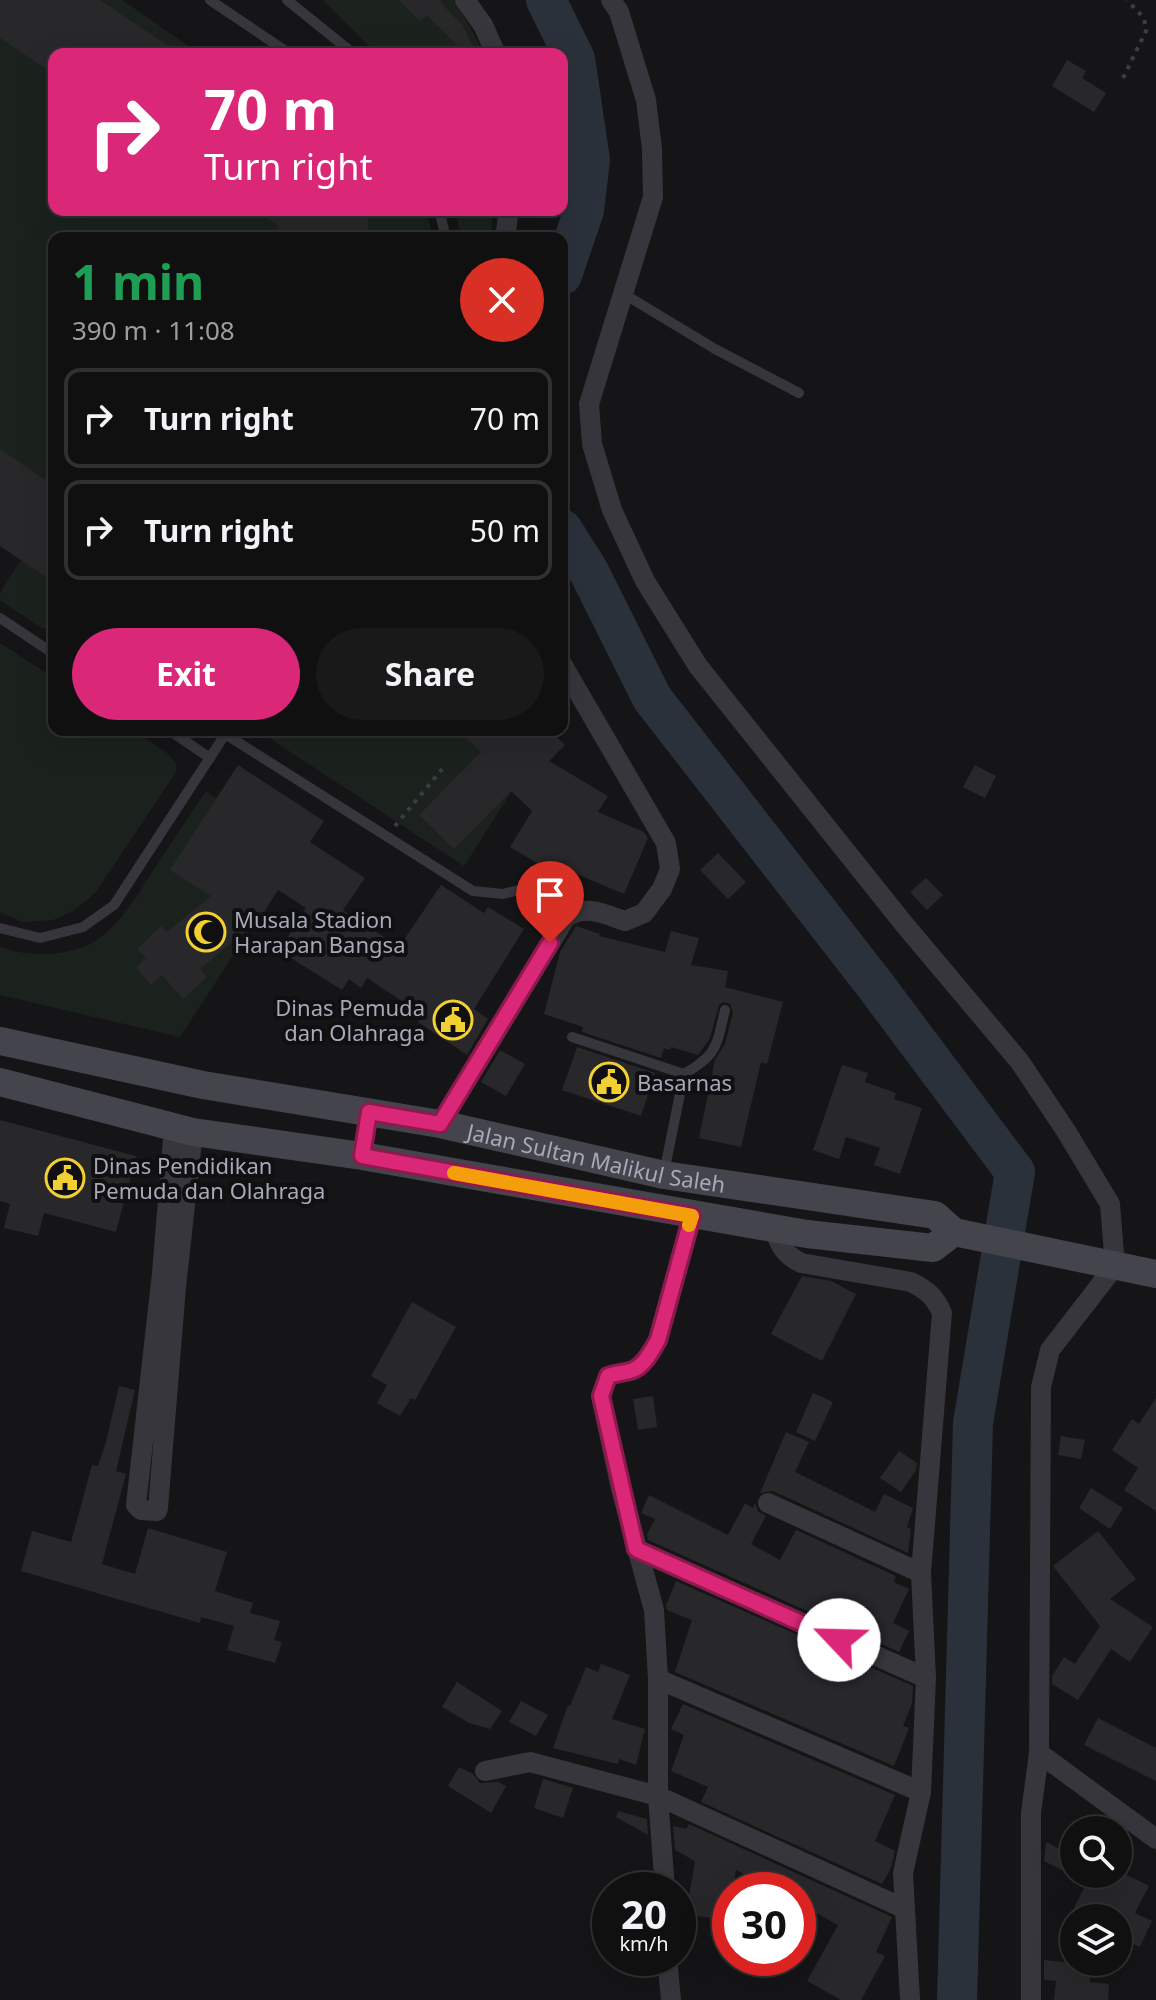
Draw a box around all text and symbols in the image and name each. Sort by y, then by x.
text: 70 m [204,70,337,146]
icon: right [72,80,176,184]
text: Turn right [204,142,372,191]
text: 1 min [72,249,204,314]
button: close [460,258,544,342]
text: 390 m · 11:08 [72,312,235,348]
icon: right [76,396,120,440]
text: Turn right [144,398,294,439]
text: 70 m [470,398,540,439]
icon: right [76,508,120,552]
text: Turn right [144,510,294,551]
text: 50 m [470,510,540,551]
button: Exit [72,628,300,720]
button: Share [316,628,544,720]
pin [516,861,584,943]
icon: arrive [528,873,572,917]
place label: Musala Stadion Harapan Bangsa [234,904,405,959]
mosque icon: Musala Stadion Harapan Bangsa [185,911,227,953]
place label: Dinas Pemuda dan Olahraga [275,992,425,1047]
public building icon: Dinas Pemuda dan Olahraga [432,999,474,1041]
public building icon: Basarnas [588,1061,630,1103]
place label: Basarnas [637,1067,732,1097]
street label: Jalan Sultan Malikul Saleh [462,1115,728,1199]
place label: Dinas Pendidikan Pemuda dan Olahraga [93,1150,325,1205]
public building icon: Dinas Pendidikan Pemuda dan Olahraga [44,1157,86,1199]
position arrow [797,1598,881,1682]
map controls [1060,1816,1132,1976]
button: search [1060,1816,1132,1888]
speed limit sign: 30 [712,1872,816,1976]
text: 20 [621,1886,667,1941]
button: layers [1060,1904,1132,1976]
text: km/h [619,1930,669,1957]

